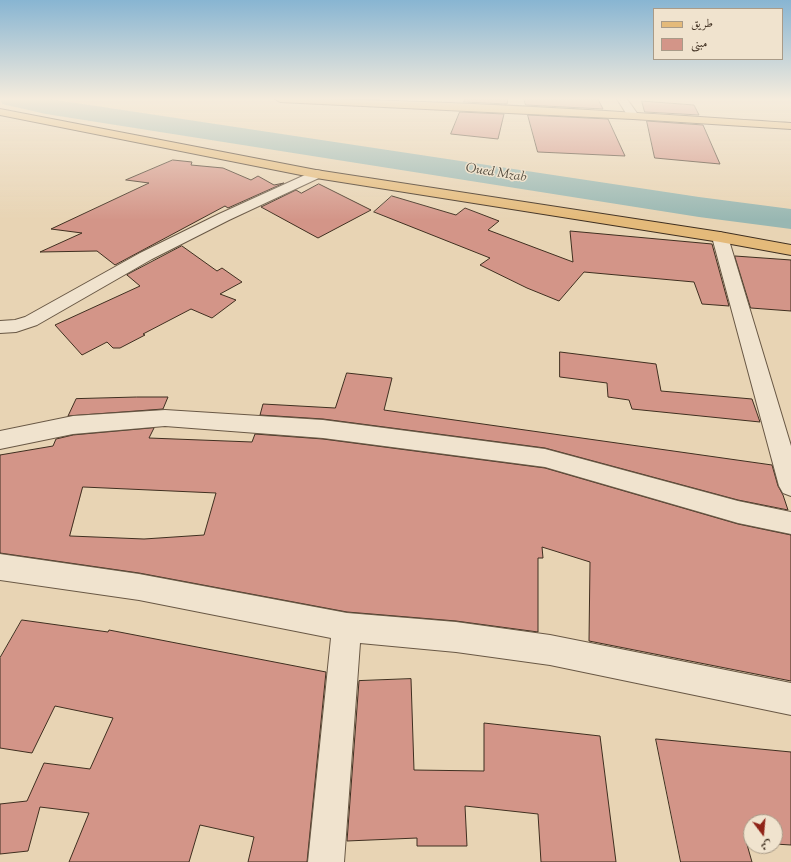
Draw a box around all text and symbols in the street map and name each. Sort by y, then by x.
legend [653,8,783,60]
text: طريق [691,15,713,33]
text: مبنى [691,35,707,53]
water label: Oued Mzab [464,161,528,187]
north arrow [743,814,783,854]
text: ش [759,835,773,854]

